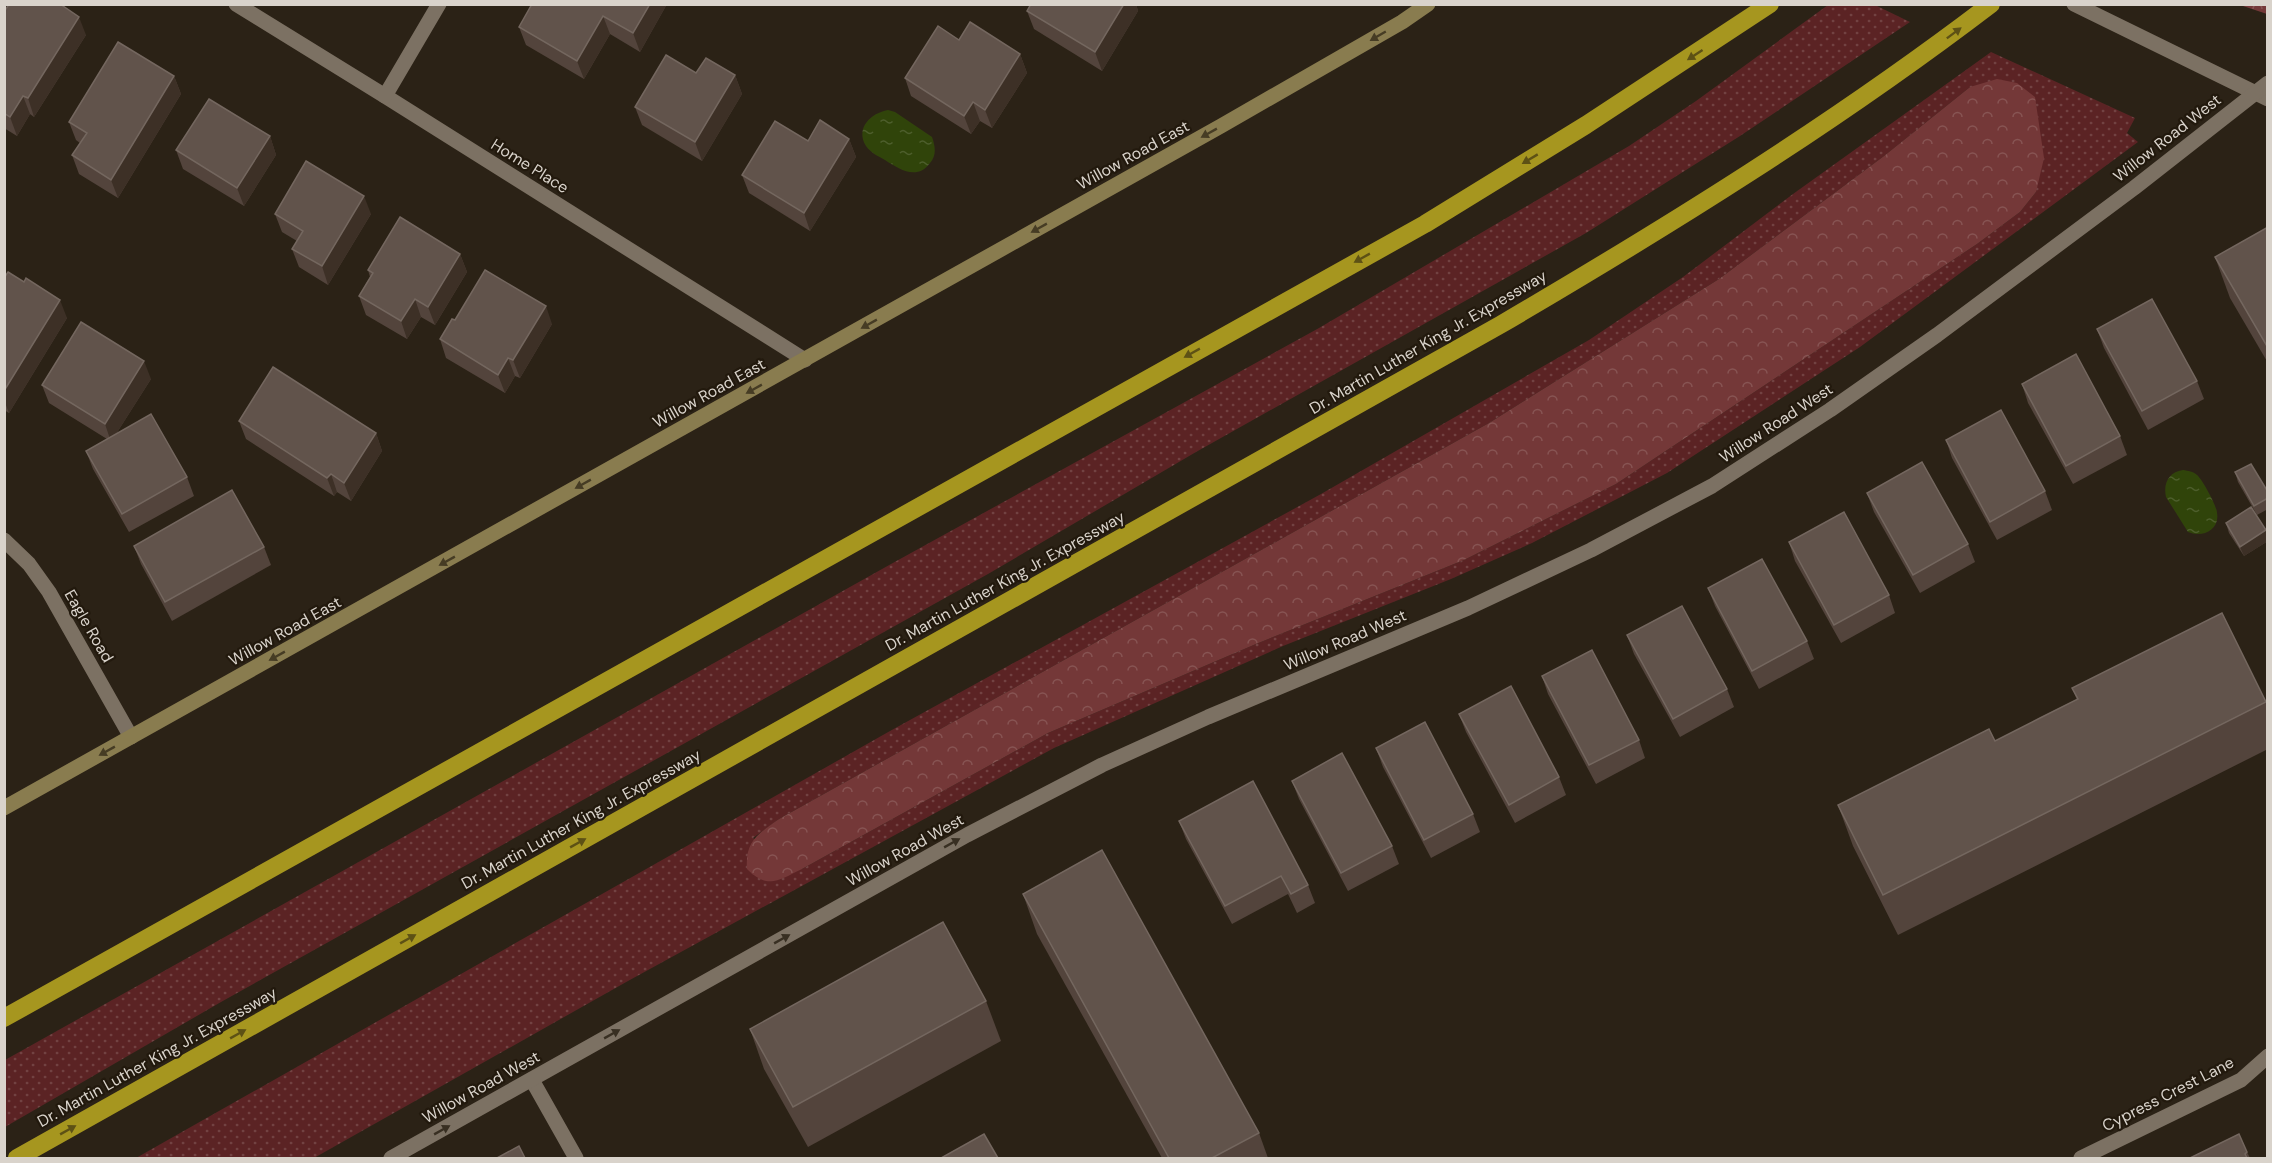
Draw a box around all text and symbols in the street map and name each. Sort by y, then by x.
one-way arrow [1946,27,1961,39]
one-way arrow [1370,30,1386,41]
one-way arrow [1687,49,1703,60]
street label: Willow Road West [2109,89,2225,187]
street label: Willow Road East [1073,115,1193,195]
one-way arrow [1201,128,1218,138]
street label: Home Place [487,134,573,198]
one-way arrow [1522,154,1539,165]
one-way arrow [1031,223,1048,233]
one-way arrow [1354,253,1371,263]
street label: Dr. Martin Luther King Jr. Expressway [1306,265,1551,419]
one-way arrow [861,319,878,329]
one-way arrow [1183,348,1200,358]
street label: Willow Road East [649,353,769,433]
street label: Willow Road West [1715,378,1837,468]
one-way arrow [745,384,762,394]
one-way arrow [575,479,592,489]
street label: Dr. Martin Luther King Jr. Expressway [882,506,1129,656]
one-way arrow [439,555,455,566]
street label: Eagle Road [60,586,118,666]
street label: Willow Road East [225,591,345,671]
street label: Willow Road West [1280,605,1410,675]
one-way arrow [269,650,285,661]
street label: Dr. Martin Luther King Jr. Expressway [458,744,705,894]
one-way arrow [98,746,115,756]
street label: Willow Road West [842,809,968,891]
one-way arrow [570,838,587,848]
one-way arrow [944,839,961,849]
one-way arrow [400,934,417,944]
one-way arrow [774,934,791,944]
street label: Dr. Martin Luther King Jr. Expressway [34,982,281,1132]
one-way arrow [230,1029,247,1039]
one-way arrow [604,1030,621,1040]
street label: Willow Road West [418,1046,544,1128]
street label: Cypress Crest Lane [2099,1052,2237,1136]
one-way arrow [60,1125,77,1135]
one-way arrow [434,1125,451,1135]

